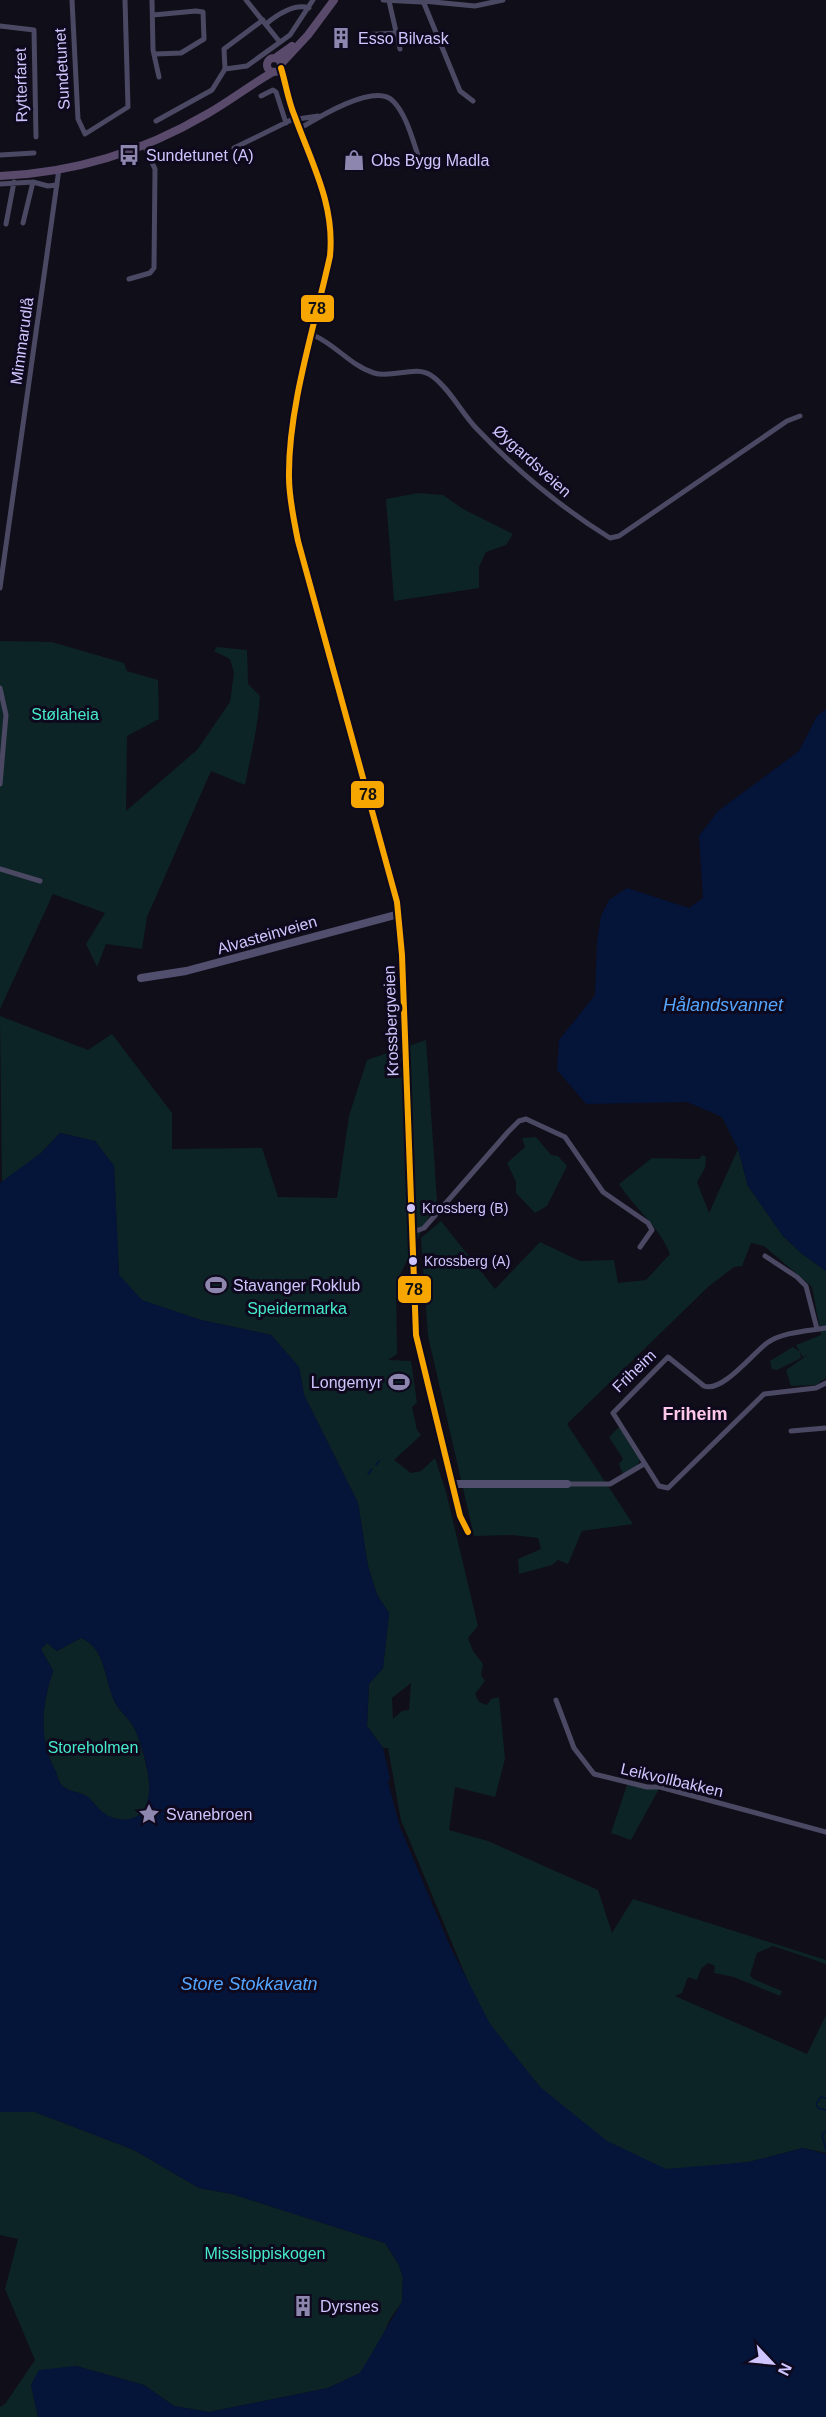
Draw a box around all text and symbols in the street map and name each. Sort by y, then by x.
building icon: Esso Bilvask [329,26,353,50]
street label: Sundetunet [51,27,73,110]
place label: Esso Bilvask [358,30,450,47]
street label: Rytterfaret [12,47,30,122]
bus stop icon: Sundetunet (A) [117,143,141,167]
place label: Sundetunet (A) [146,147,254,164]
shop icon: Obs Bygg Madla [342,148,366,172]
place label: Obs Bygg Madla [371,152,489,169]
line badge: 78 [300,294,335,323]
street label: Mimmarudlå [7,296,37,386]
text: 78 [308,300,326,317]
street label: Øygardsveien [490,422,574,500]
park label: Stølaheia [31,706,99,723]
line badge: 78 [350,780,385,809]
text: 78 [359,786,377,803]
street label: Alvasteinveien [215,913,319,957]
street label: Krossbergveien [381,965,401,1077]
water label: Hålandsvannet [663,995,784,1015]
place label: Krossberg (B) [422,1200,508,1216]
marker: Krossberg (B) [405,1202,417,1214]
place label: Krossberg (A) [424,1253,510,1269]
marker: Krossberg (A) [407,1255,419,1267]
sports icon: Stavanger Roklub [204,1273,228,1297]
line badge: 78 [397,1275,432,1304]
place label: Stavanger Roklub [233,1277,360,1294]
text: 78 [405,1281,423,1298]
park label: Speidermarka [247,1300,347,1317]
street label: Friheim [609,1346,659,1396]
sports icon: Longemyr [387,1370,411,1394]
place label: Longemyr [311,1374,383,1391]
district label: Friheim [662,1404,728,1424]
park label: Storeholmen [48,1739,138,1756]
street label: Leikvollbakken [619,1760,725,1800]
place icon: Svanebroen [137,1802,161,1826]
place label: Svanebroen [166,1806,252,1823]
water label: Store Stokkavatn [180,1974,318,1994]
park label: Missisippiskogen [205,2245,325,2262]
building icon: Dyrsnes [291,2294,315,2318]
place label: Dyrsnes [320,2298,379,2315]
north arrow [742,2333,802,2393]
text: N [775,2360,795,2378]

